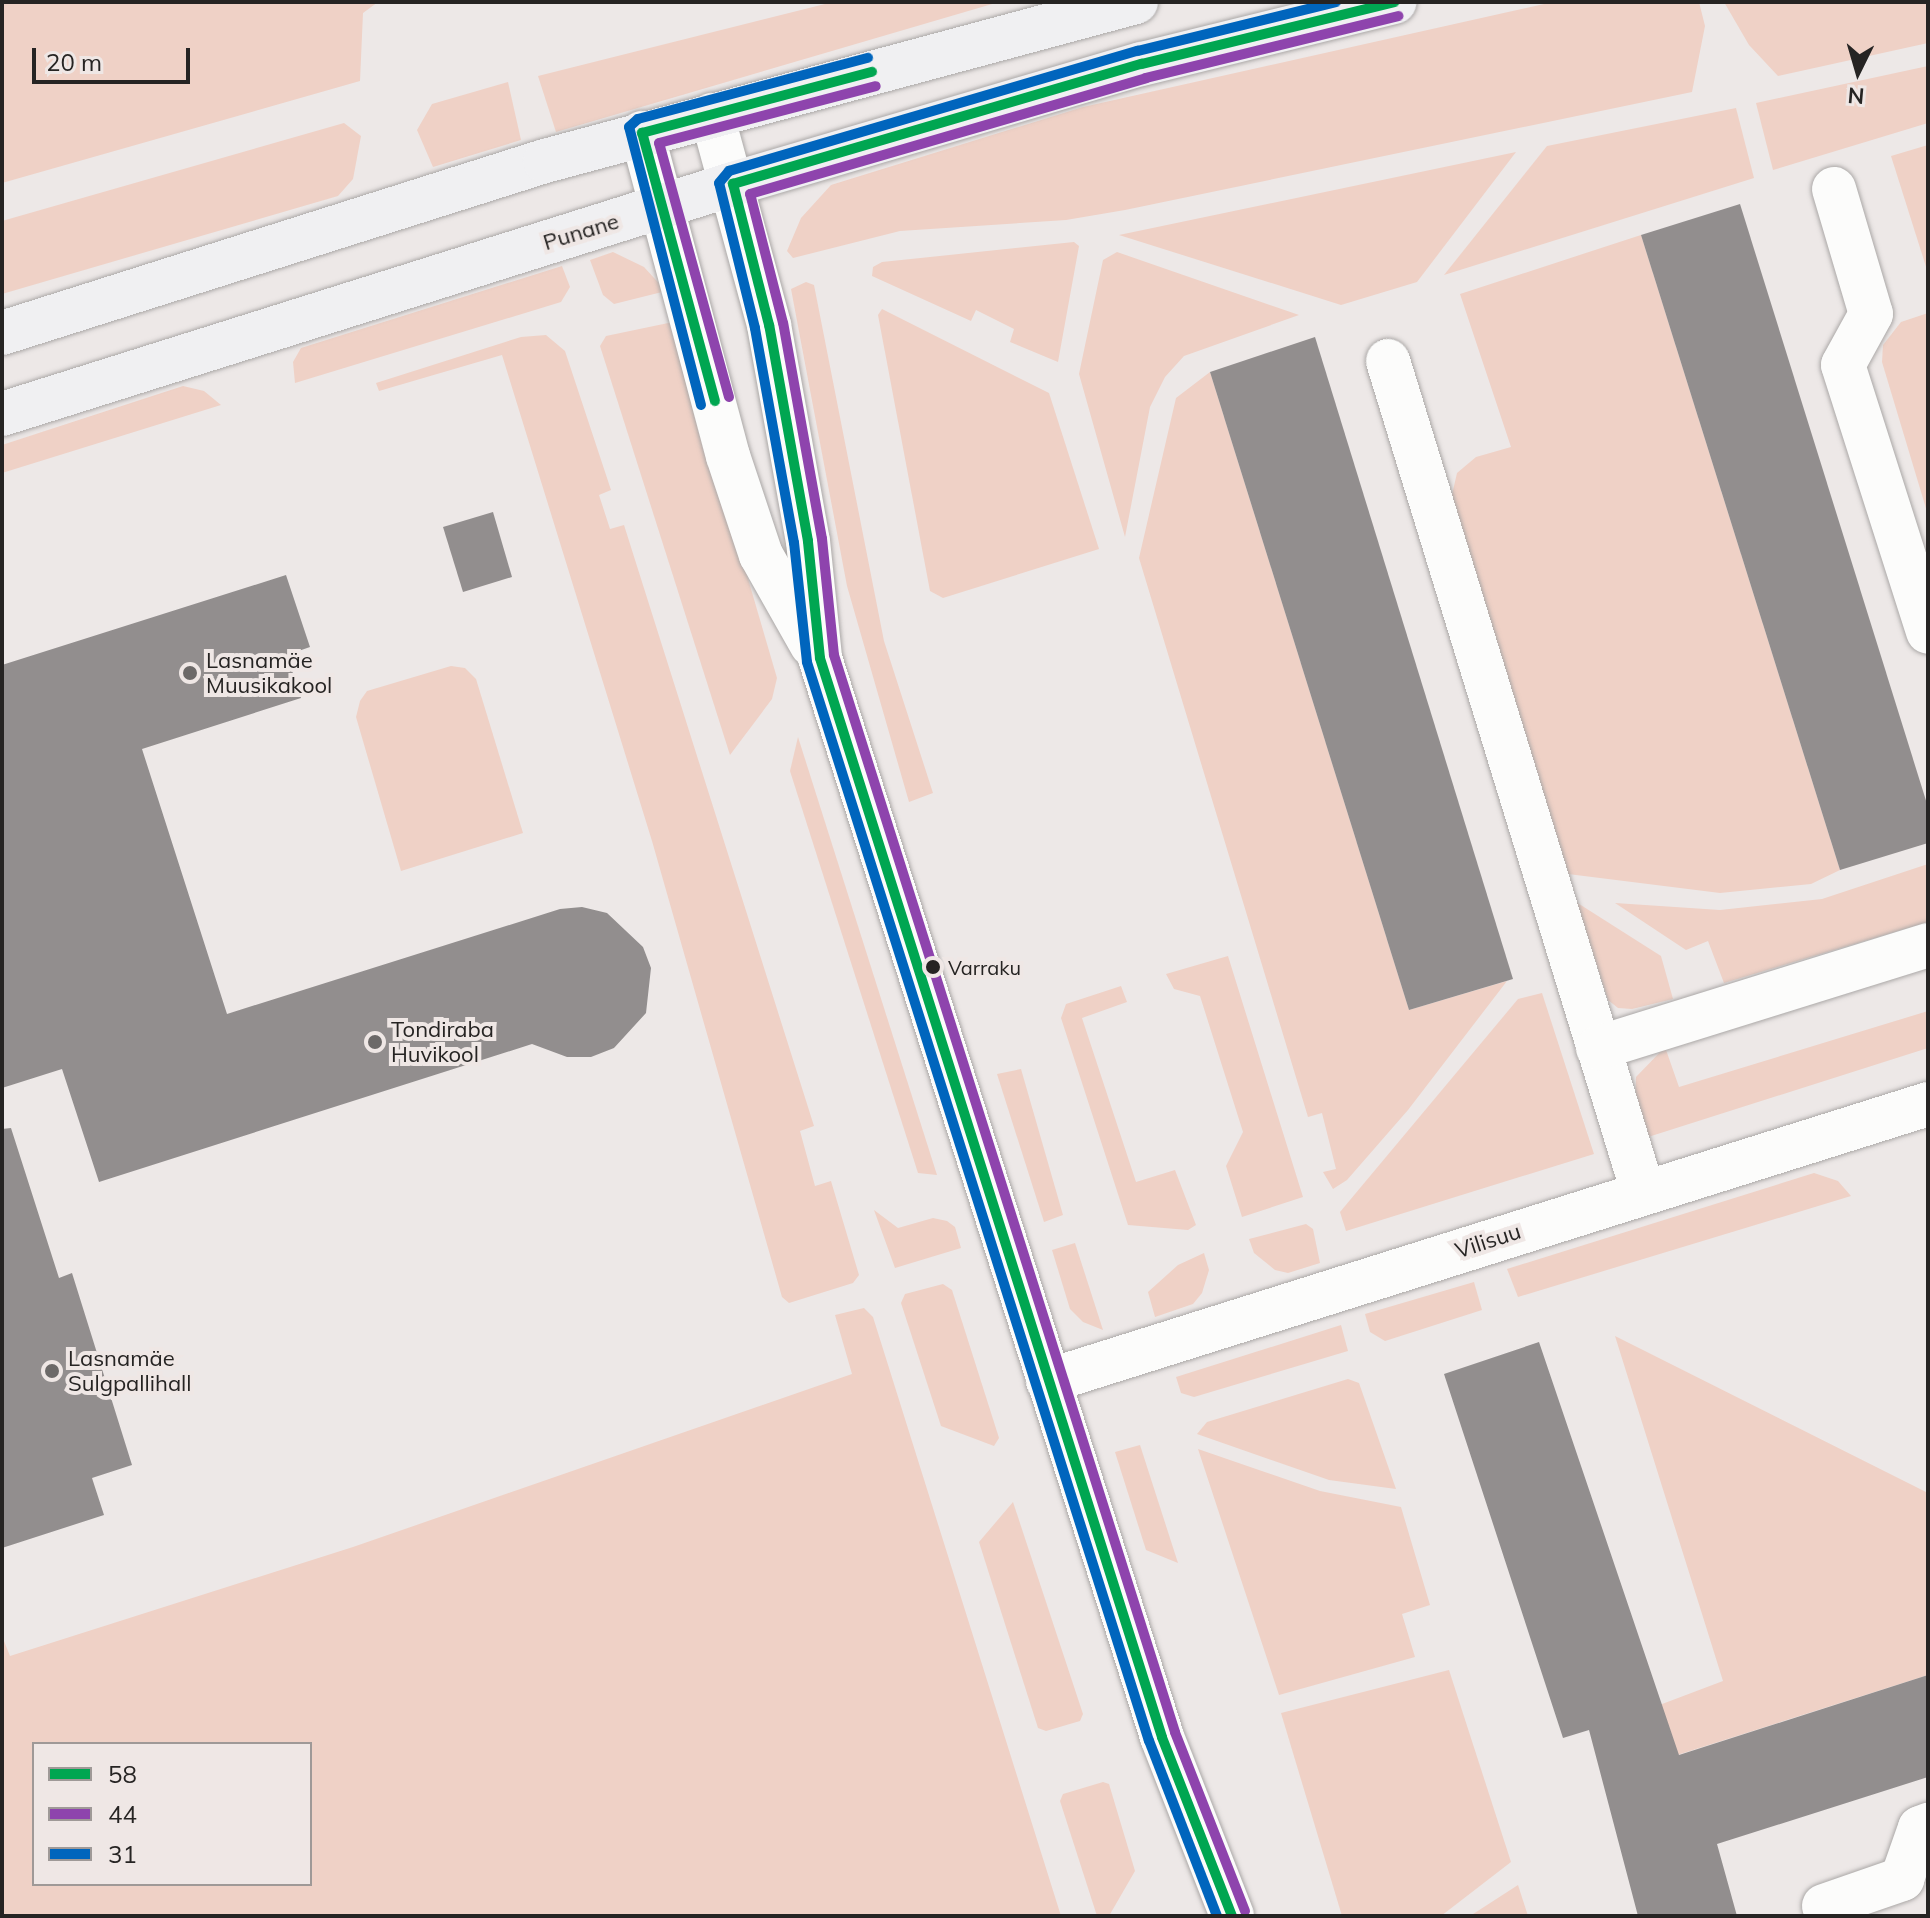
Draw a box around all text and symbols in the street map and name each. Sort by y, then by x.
scale bar [36,32,194,82]
north arrow [1818,32,1898,112]
text: 20 m [46,47,102,77]
text: N [1846,81,1865,111]
street label: Punane [540,208,622,256]
place label: Lasnamäe Muusikakool [206,647,332,698]
marker: Lasnamäe Muusikakool [181,664,199,682]
place label: Varraku [948,955,1021,979]
marker: Varraku [925,959,941,975]
place label: Tondiraba Huvikool [391,1016,494,1068]
marker: Tondiraba Huvikool [366,1033,384,1051]
street label: Vilisuu [1452,1218,1524,1264]
place label: Lasnamäe Sulgpallihall [68,1345,192,1396]
marker: Lasnamäe Sulgpallihall [43,1362,61,1380]
legend [32,1742,312,1886]
text: 58 [108,1759,137,1789]
text: 44 [108,1799,137,1829]
text: 31 [108,1839,137,1869]

